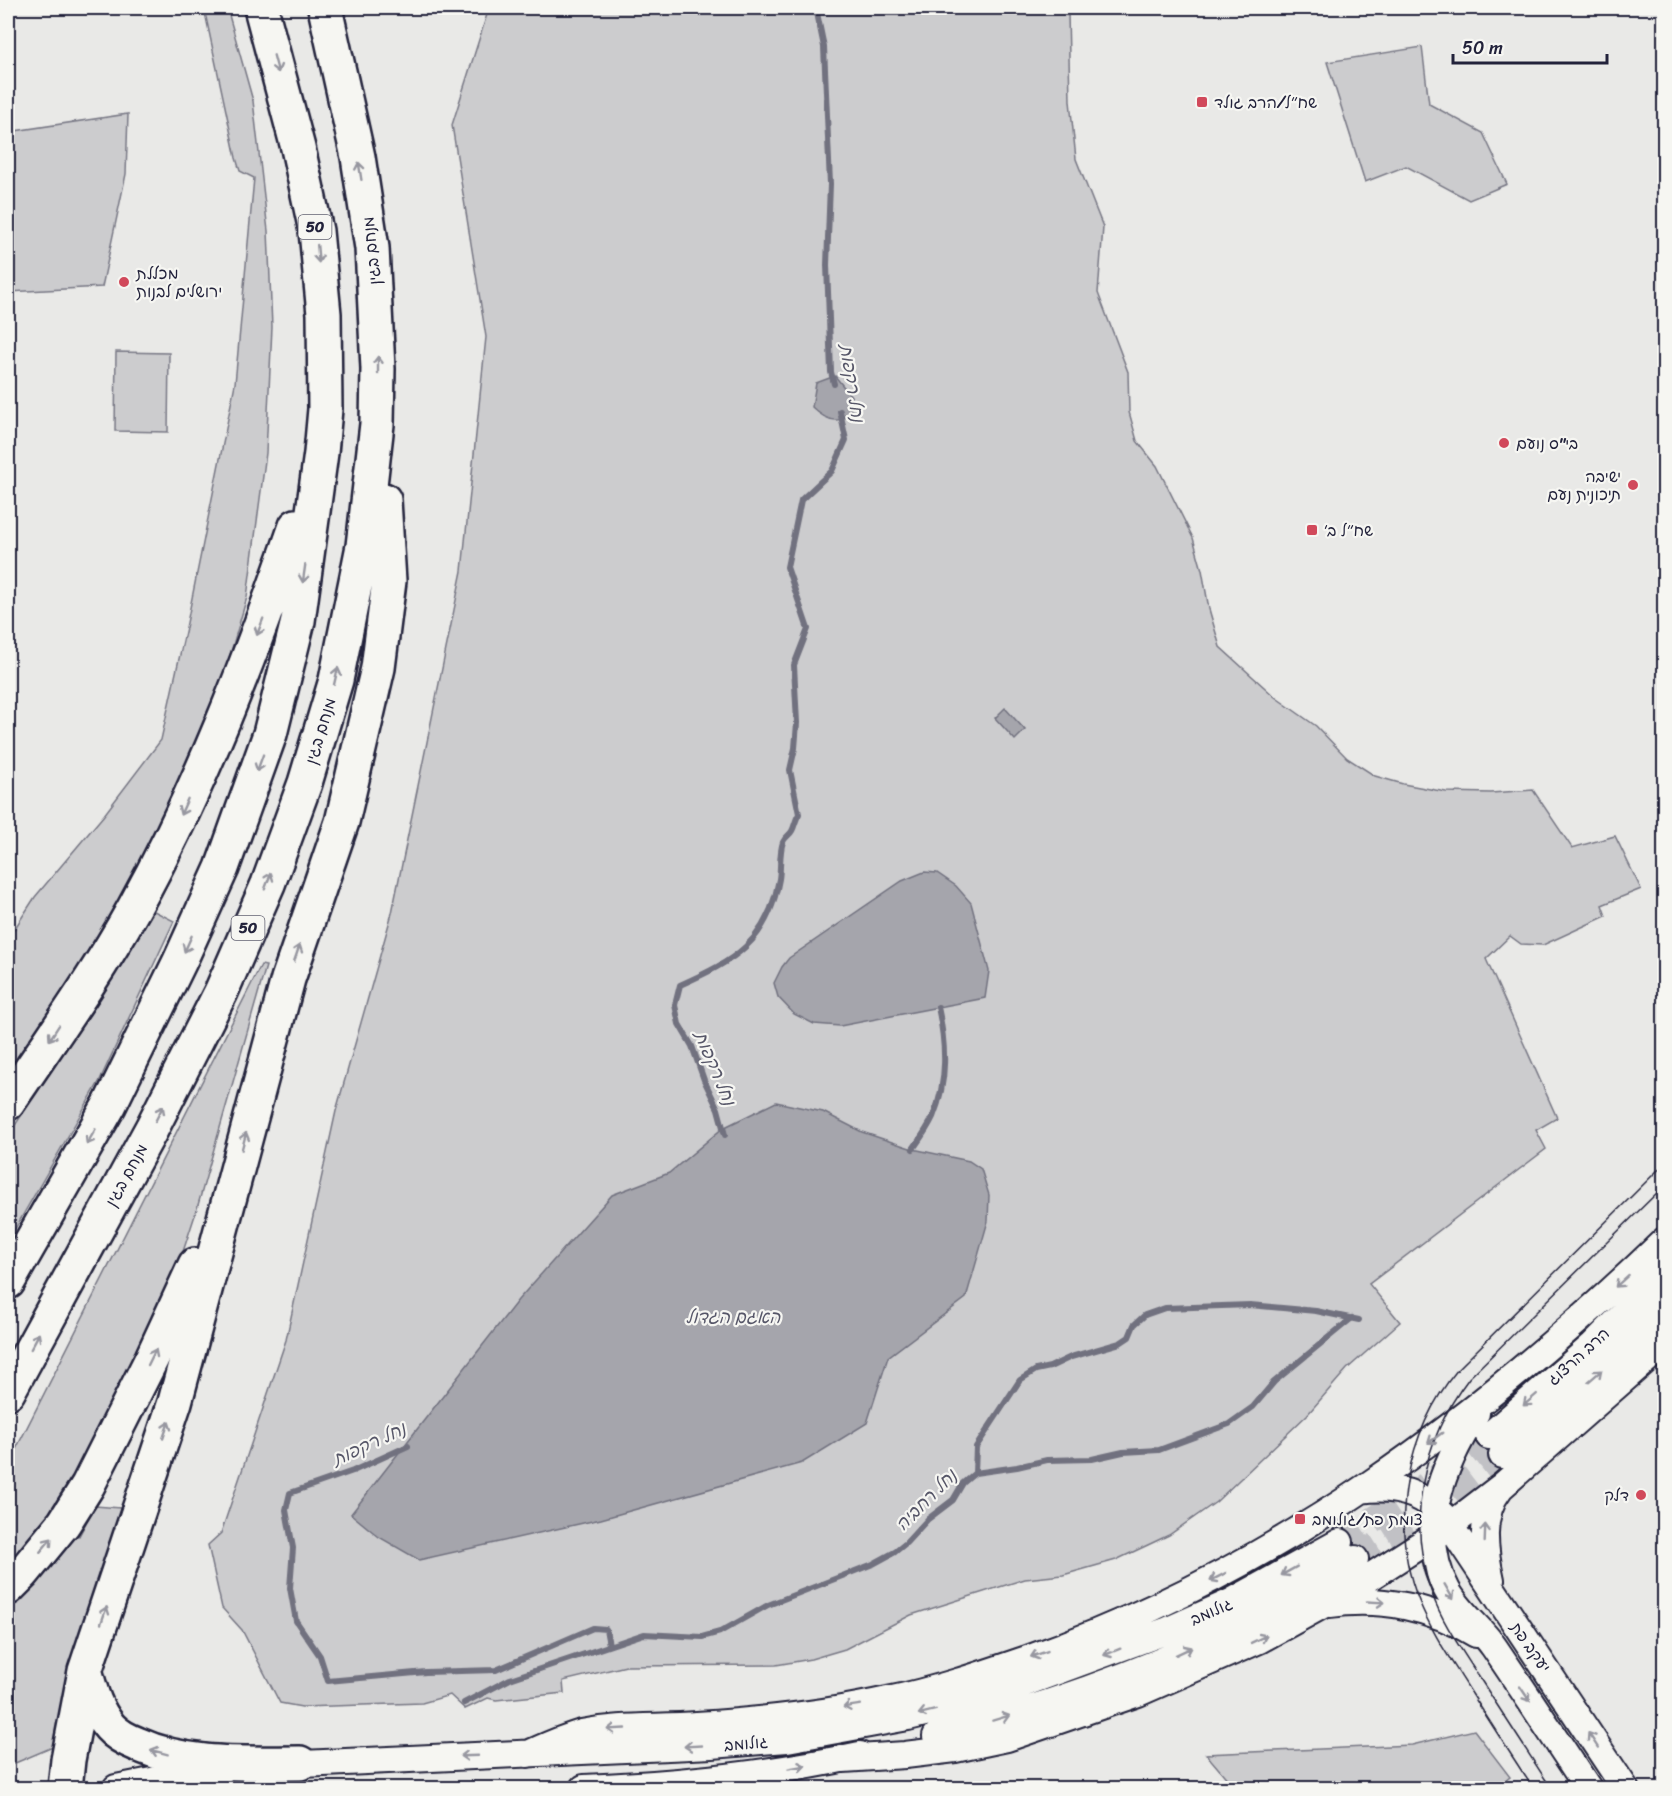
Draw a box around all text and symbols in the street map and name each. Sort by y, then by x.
scale bar [1453,27,1608,65]
text: 50 m [1462,32,1503,64]
one-way arrow [271,54,282,73]
place label: שח״ל/הרב גולד [1214,88,1317,117]
marker: שח״ל/הרב גולד [1195,95,1209,109]
one-way arrow [355,162,366,182]
road number: 50 [298,215,332,239]
street label: מנחם בגין [353,215,390,287]
one-way arrow [313,244,324,264]
place label: מכללת ירושלים לבנות [135,259,222,306]
marker: מכללת ירושלים לבנות [117,275,131,289]
water label: נחל רקפות [830,340,874,426]
one-way arrow [372,356,384,376]
place label: בי"ס נועם [1516,429,1578,458]
marker: בי"ס נועם [1497,436,1511,450]
place label: ישיבה תיכונית נעם [1547,462,1621,509]
marker: ישיבה תיכונית נעם [1626,478,1640,492]
place label: שח״ל ב׳ [1324,516,1373,545]
marker: שח״ל ב׳ [1305,523,1319,537]
one-way arrow [299,563,310,583]
one-way arrow [254,618,265,636]
one-way arrow [331,667,343,686]
street label: מנחם בגין [297,694,344,768]
one-way arrow [253,753,264,772]
one-way arrow [178,798,189,816]
one-way arrow [264,872,275,891]
road number: 50 [232,916,264,940]
one-way arrow [181,935,192,953]
one-way arrow [292,944,303,963]
one-way arrow [48,1024,60,1041]
water label: נחל רקפות [684,1024,746,1112]
one-way arrow [153,1106,165,1124]
one-way arrow [84,1128,96,1145]
one-way arrow [239,1132,251,1151]
street label: מנחם בגין [97,1138,156,1212]
one-way arrow [1614,1274,1629,1288]
water label: האגם הגדול [685,1301,781,1333]
street label: הרב הרצוג [1540,1320,1616,1393]
one-way arrow [29,1333,41,1350]
one-way arrow [147,1349,158,1367]
one-way arrow [1587,1369,1602,1383]
one-way arrow [1523,1393,1538,1407]
water label: נחל רקפות [325,1412,413,1476]
one-way arrow [161,1422,172,1440]
one-way arrow [1428,1432,1444,1444]
water label: נחל רחביה [887,1460,966,1539]
place label: דלק [1604,1481,1629,1510]
marker: דלק [1634,1488,1648,1502]
place label: צומת פת/גולומב [1312,1505,1423,1534]
marker: צומת פת/גולומב [1293,1512,1307,1526]
one-way arrow [1480,1523,1491,1543]
one-way arrow [40,1537,53,1553]
one-way arrow [1281,1565,1298,1577]
one-way arrow [1209,1571,1227,1583]
one-way arrow [1444,1583,1456,1600]
street label: גולומב [1185,1589,1237,1634]
one-way arrow [1366,1597,1386,1608]
one-way arrow [99,1606,110,1625]
street label: יעקב פת [1502,1615,1559,1679]
one-way arrow [1249,1633,1267,1645]
one-way arrow [1174,1644,1192,1656]
one-way arrow [1103,1647,1122,1658]
one-way arrow [1030,1650,1049,1661]
one-way arrow [1519,1686,1531,1702]
one-way arrow [842,1701,862,1712]
one-way arrow [918,1707,937,1719]
one-way arrow [991,1712,1010,1723]
one-way arrow [607,1724,627,1735]
street label: גולומב [723,1727,769,1760]
one-way arrow [1587,1732,1599,1748]
one-way arrow [683,1741,703,1752]
one-way arrow [150,1746,169,1758]
one-way arrow [460,1751,480,1762]
one-way arrow [787,1761,807,1772]

